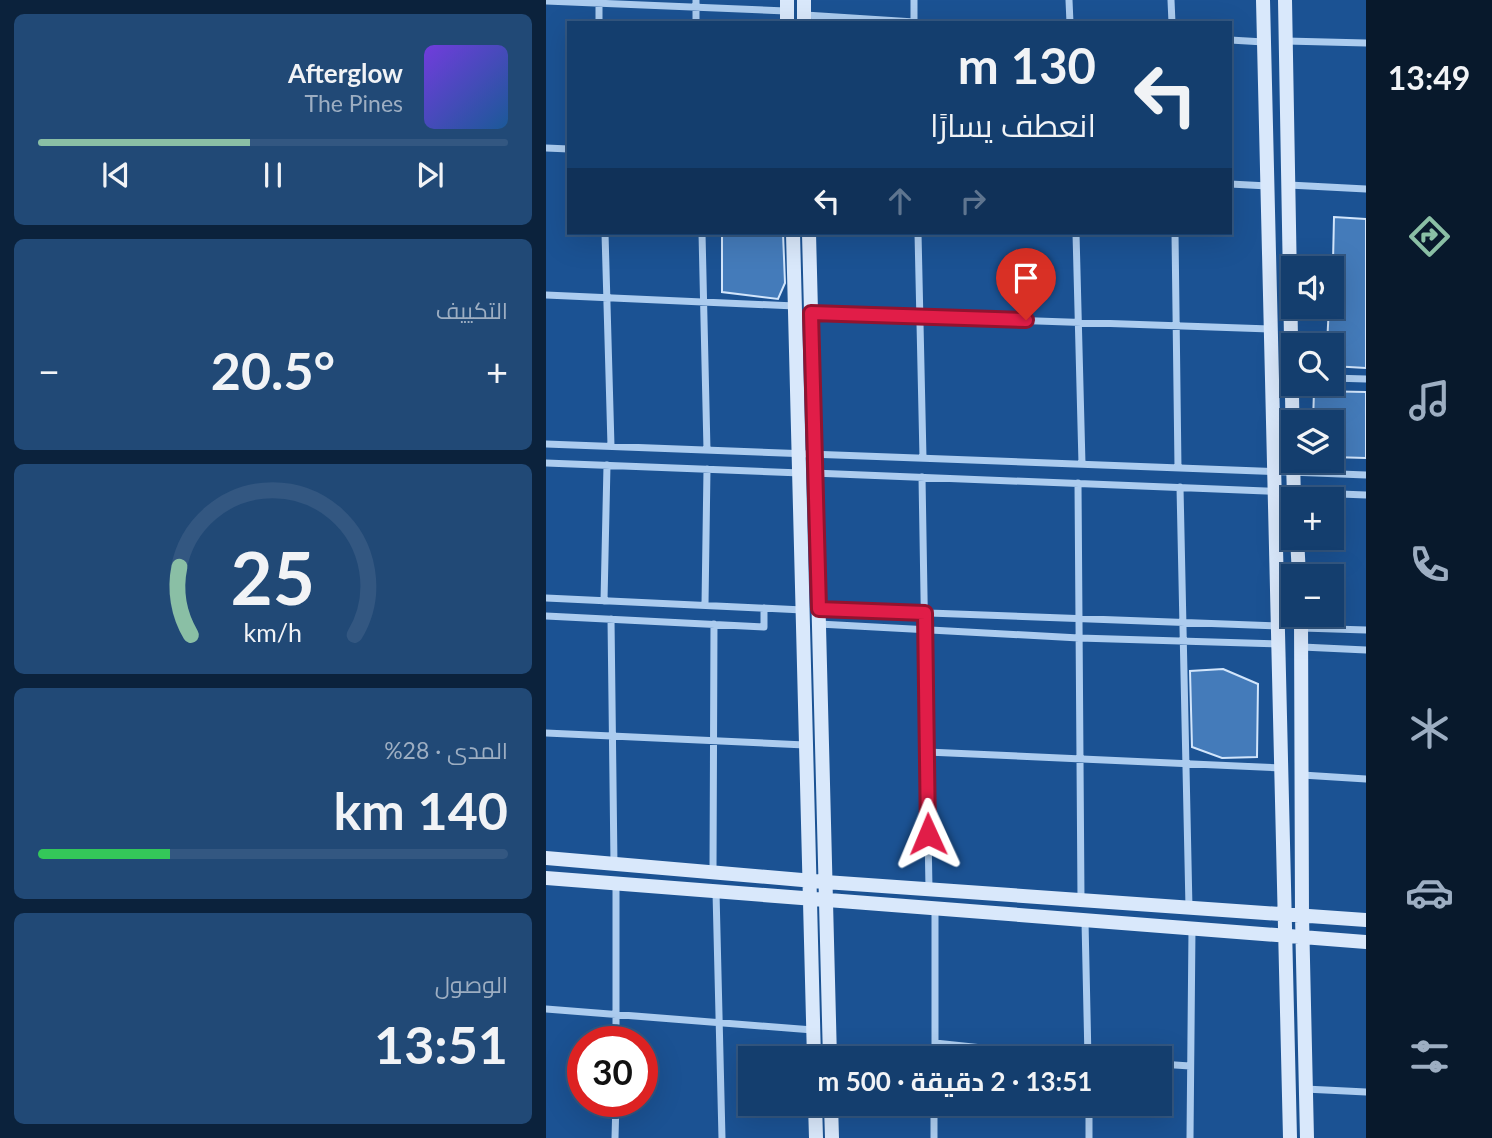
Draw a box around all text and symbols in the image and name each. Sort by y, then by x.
text: 130 m [958,36,1096,94]
icon: left [1120,49,1211,140]
text: Afterglow [288,57,403,89]
text: 13:49 [1388,58,1470,97]
text: The Pines [305,89,403,117]
text: انعطف يسارًا [930,105,1096,144]
icon: previous [97,156,135,194]
icon: pause [254,156,292,194]
icon: next [411,156,449,194]
icon: left [808,182,846,220]
icon: ahead [881,182,919,220]
icon: right [954,182,992,220]
icon: directions [1405,212,1454,261]
pin [996,248,1056,320]
map controls [1281,256,1344,627]
button: sound [1281,256,1344,319]
icon: arrive [1007,259,1045,297]
text: التكييف [436,296,508,324]
button: search [1281,333,1344,396]
text: 20.5° [211,339,335,401]
text: − [38,348,60,394]
text: + [486,348,508,394]
icon: music [1405,376,1454,425]
button: layers [1281,410,1344,473]
button: + [1281,487,1344,550]
text: 25 [231,533,315,621]
icon: phone [1405,540,1454,589]
button: − [1281,564,1344,627]
text: km/h [244,617,302,647]
icon: climate [1405,704,1454,753]
text: المدى · 28% [384,736,508,764]
text: 140 km [334,779,508,841]
position arrow [891,797,965,871]
icon: car [1405,868,1454,917]
text: الوصول [435,970,508,998]
text: 13:51 [374,1013,508,1075]
speed limit sign: 30 [567,1026,658,1117]
icon: filters [1405,1032,1454,1081]
text: 13:51 · 2 دقيقة · 500 m [818,1065,1092,1097]

